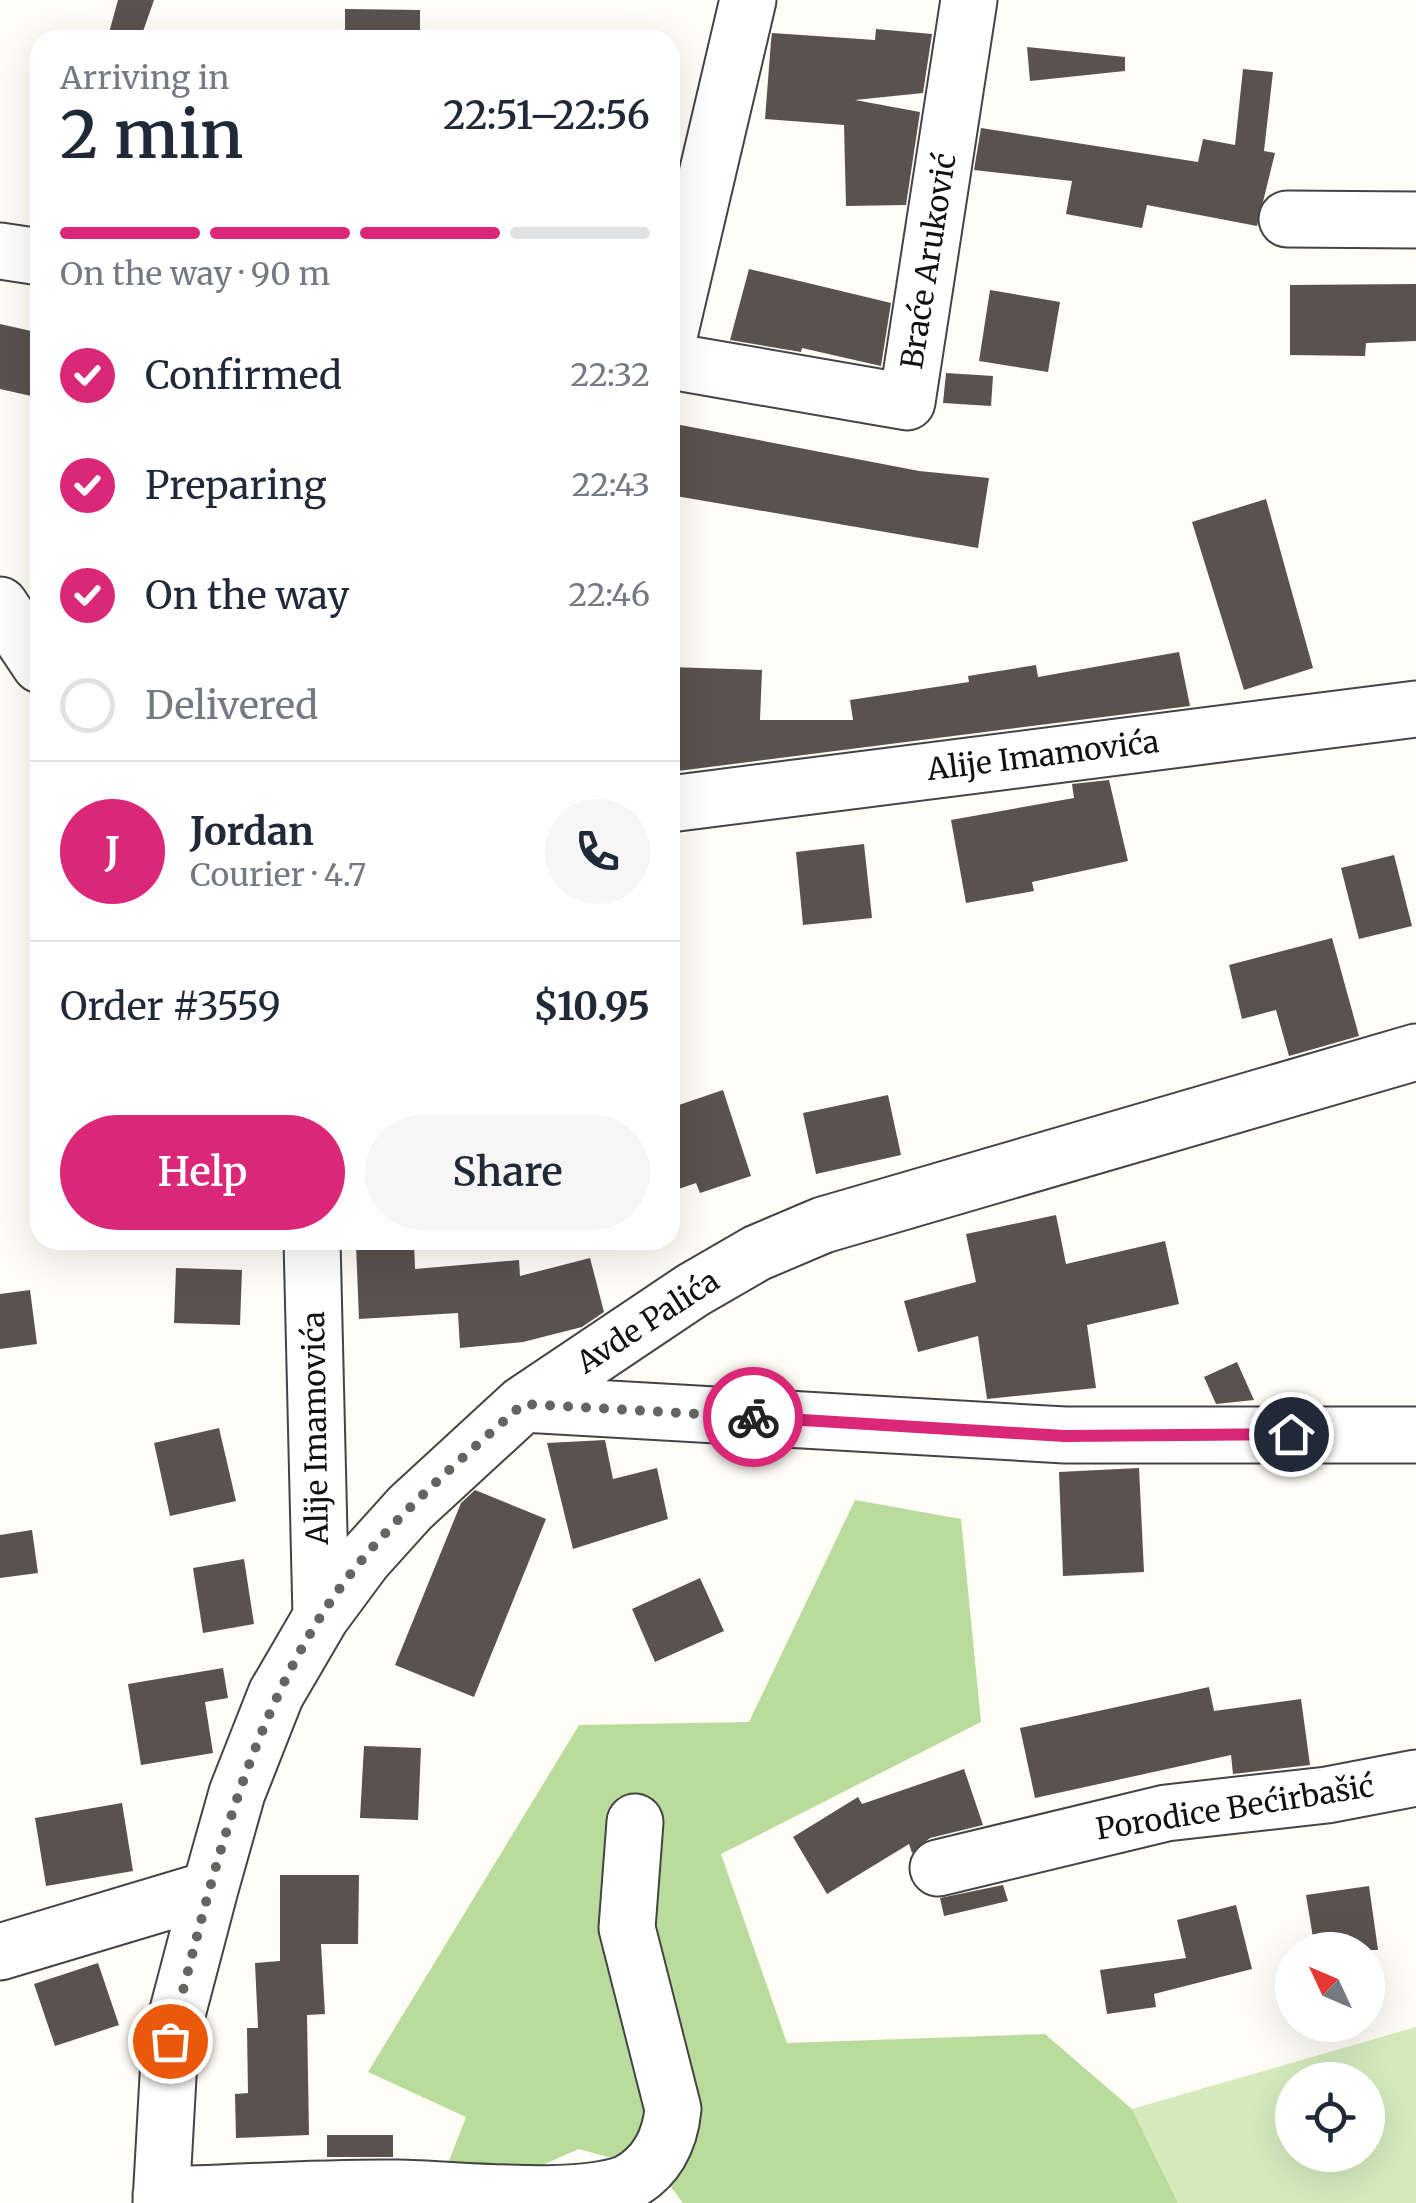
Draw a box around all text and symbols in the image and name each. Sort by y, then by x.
text: Arriving in [60,58,229,98]
text: 22:51–22:56 [443,92,650,139]
text: 2 min [60,94,244,176]
street label: Braće Aruković [892,150,964,371]
text: On the way · 90 m [60,254,330,294]
icon: check [60,348,115,403]
text: Confirmed [145,352,342,399]
text: 22:32 [570,355,650,395]
icon: check [60,458,115,513]
text: Preparing [145,462,327,509]
text: 22:43 [572,465,650,505]
icon: check [60,568,115,623]
text: On the way [145,572,349,619]
text: 22:46 [568,575,650,615]
text: Delivered [145,682,318,729]
street label: Alije Imamovića [924,722,1161,788]
button: phone [545,799,650,904]
text: Jordan [190,808,314,855]
text: J [105,828,120,875]
text: Courier · 4.7 [190,855,366,895]
text: Order #3559 [60,983,281,1030]
text: $10.95 [533,983,650,1030]
button: Help [60,1115,345,1230]
button: Share [365,1115,650,1230]
street label: Avde Palića [568,1261,726,1382]
street label: Alije Imamovića [294,1311,336,1546]
courier [703,1367,803,1467]
icon: bike [726,1390,781,1445]
pin [1249,1392,1334,1477]
icon: home [1264,1407,1319,1462]
street label: Porodice Bećirbašić [1093,1766,1377,1848]
north arrow [1275,1932,1385,2042]
map controls [1275,1932,1385,2172]
pin [128,1999,213,2084]
icon: bag [143,2014,198,2069]
button: locate [1275,2062,1385,2172]

